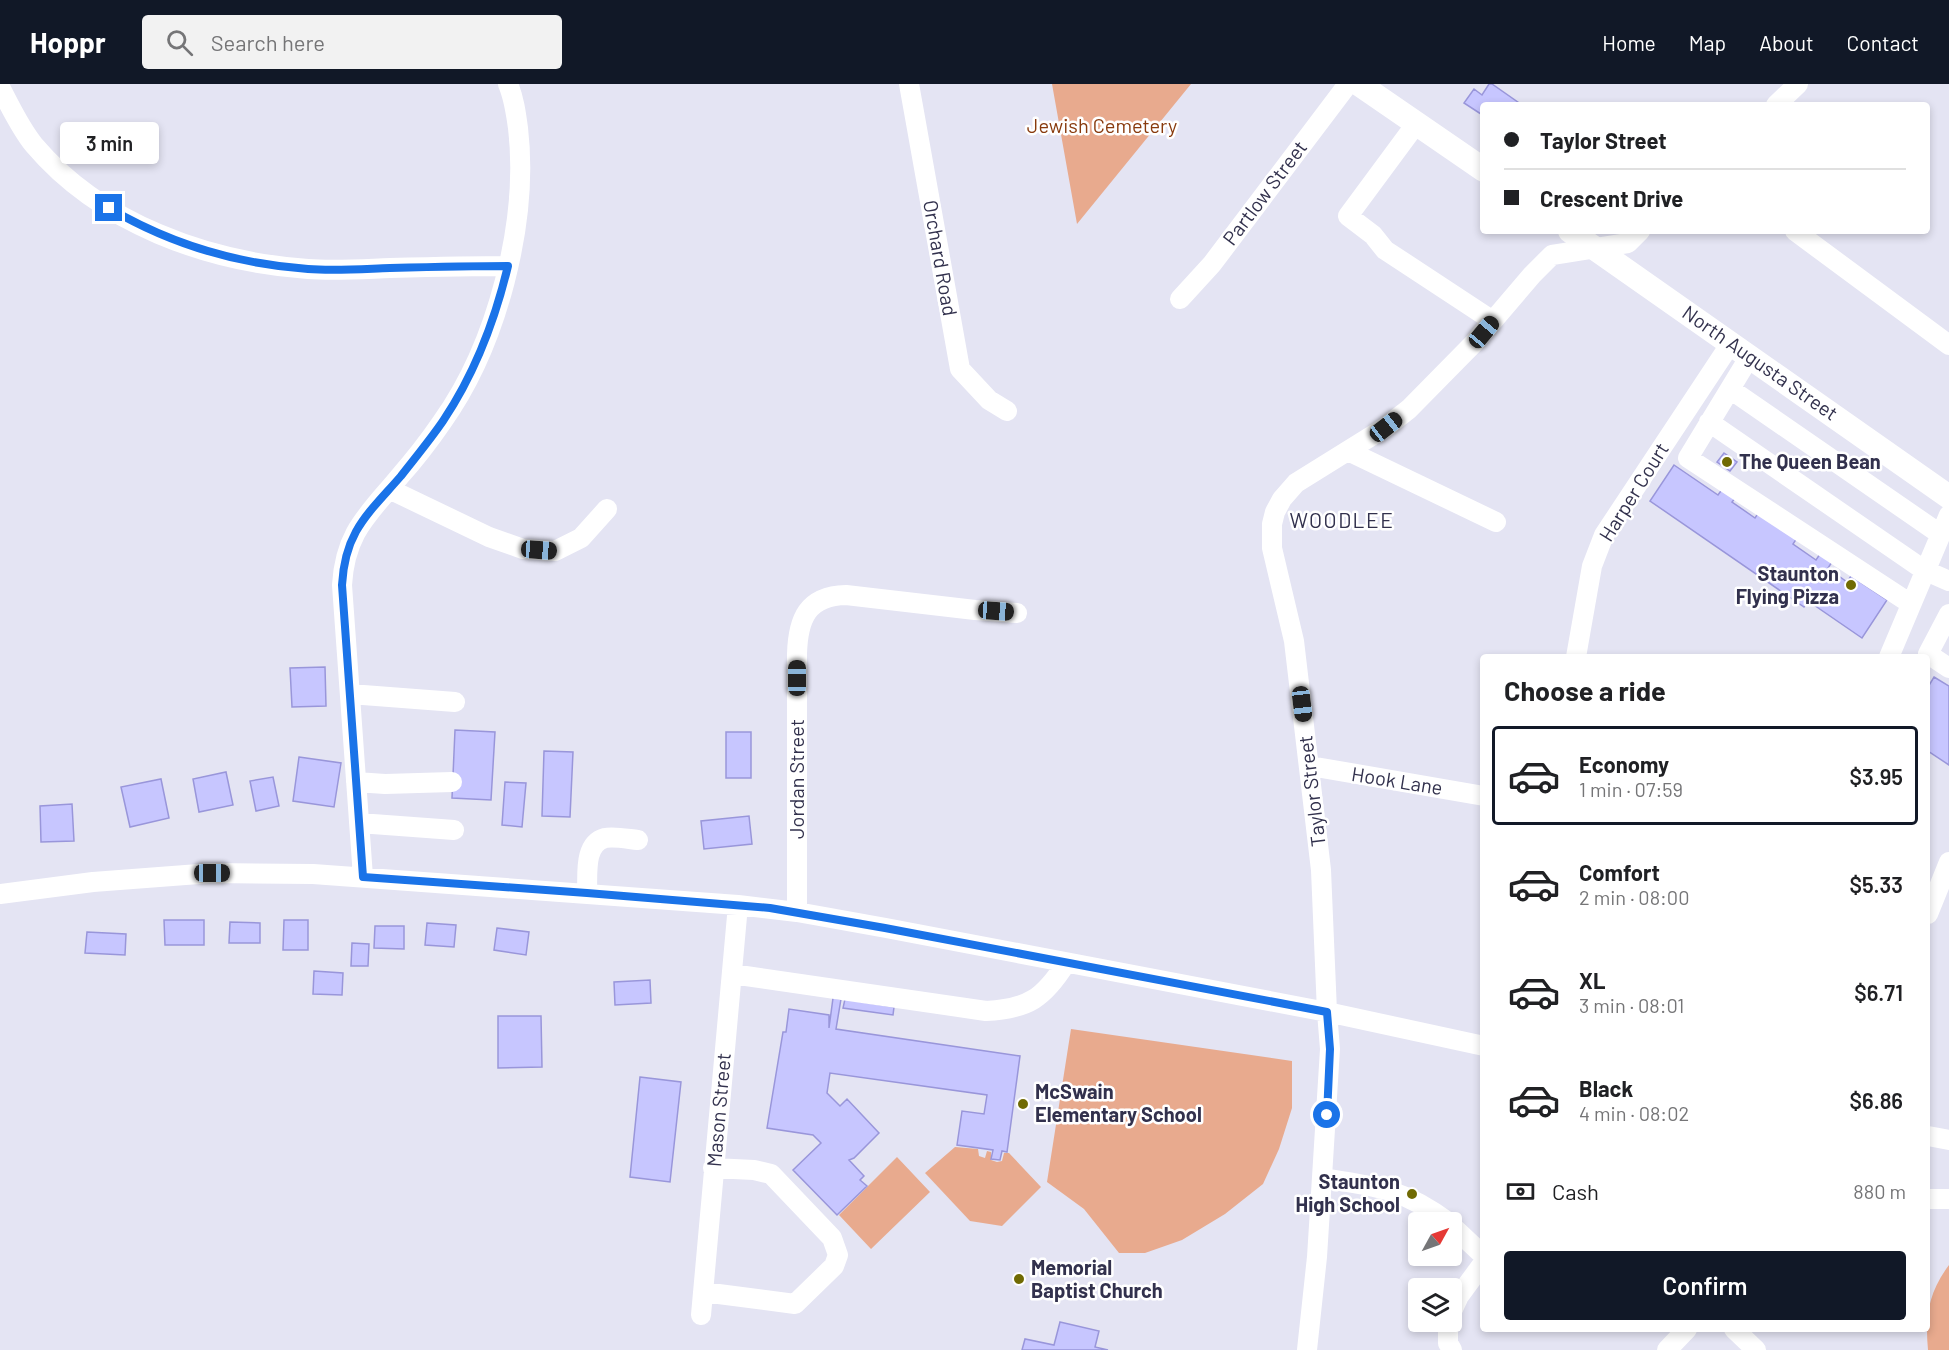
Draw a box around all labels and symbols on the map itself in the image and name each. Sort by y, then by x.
park label: Jewish Cemetery [1027,113,1177,137]
callout: 3 min [60,121,158,163]
street label: Partlow Street [1217,135,1311,250]
route end [95,194,122,221]
street label: Orchard Road [919,198,963,318]
street label: North Augusta Street [1678,300,1843,425]
car [1466,312,1502,352]
car [1366,409,1406,445]
street label: Harper Court [1593,438,1673,545]
place label: The Queen Bean [1739,449,1881,473]
marker: The Queen Bean [1720,455,1734,469]
district label: WOODLEE [1290,507,1394,532]
car [520,540,558,560]
place label: Staunton Flying Pizza [1736,561,1839,608]
marker: Staunton Flying Pizza [1844,578,1858,592]
car [977,601,1015,621]
car [788,660,806,696]
car [1291,685,1313,723]
street label: Jordan Street [784,719,808,839]
street label: Taylor Street [1292,734,1330,848]
street label: Hook Lane [1350,761,1444,799]
car [194,864,230,882]
street label: Mason Street [701,1052,735,1168]
place label: McSwain Elementary School [1035,1079,1202,1126]
marker: McSwain Elementary School [1016,1097,1030,1111]
route start [1313,1101,1340,1128]
place label: Staunton High School [1296,1169,1400,1216]
marker: Staunton High School [1405,1187,1419,1201]
north arrow [1408,1212,1462,1266]
place label: Memorial Baptist Church [1031,1255,1163,1302]
marker: Memorial Baptist Church [1012,1272,1026,1286]

